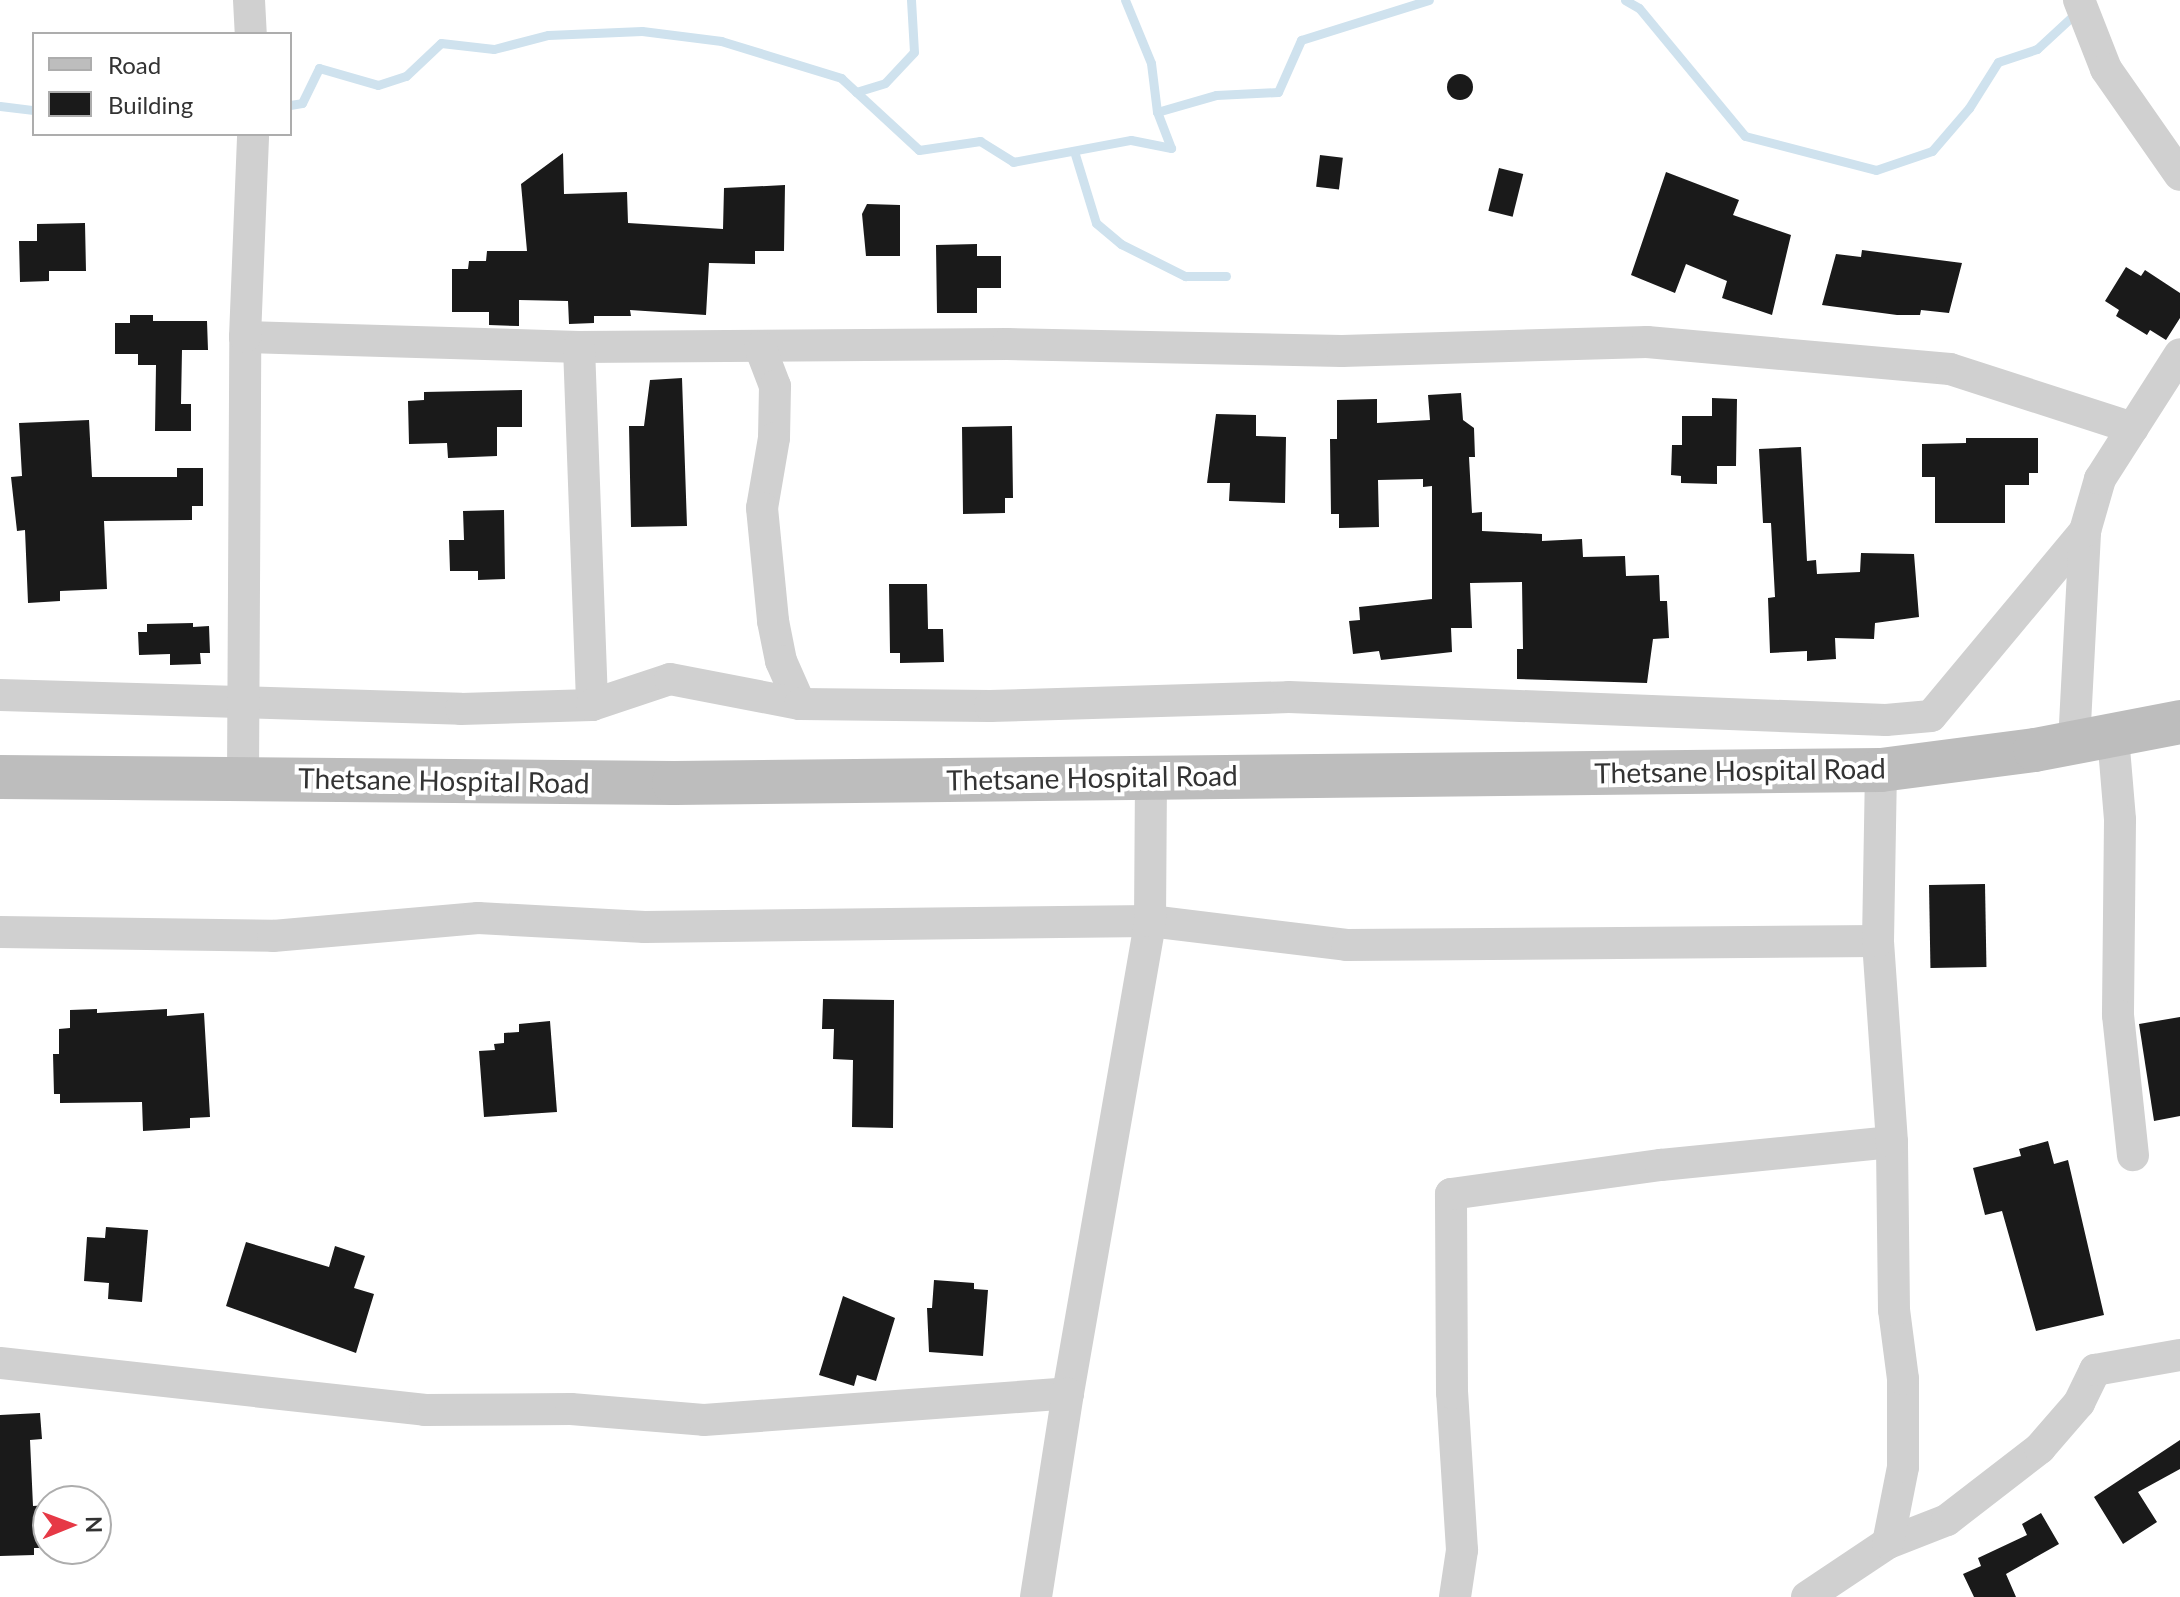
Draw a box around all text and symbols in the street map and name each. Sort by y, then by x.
legend [32,32,292,136]
text: Road [108,50,161,79]
text: Building [108,90,193,119]
street label: Thetsane Hospital Road [1594,751,1886,789]
street label: Thetsane Hospital Road [946,758,1238,796]
street label: Thetsane Hospital Road [298,761,590,799]
north arrow [32,1485,112,1565]
text: N [81,1516,108,1533]

